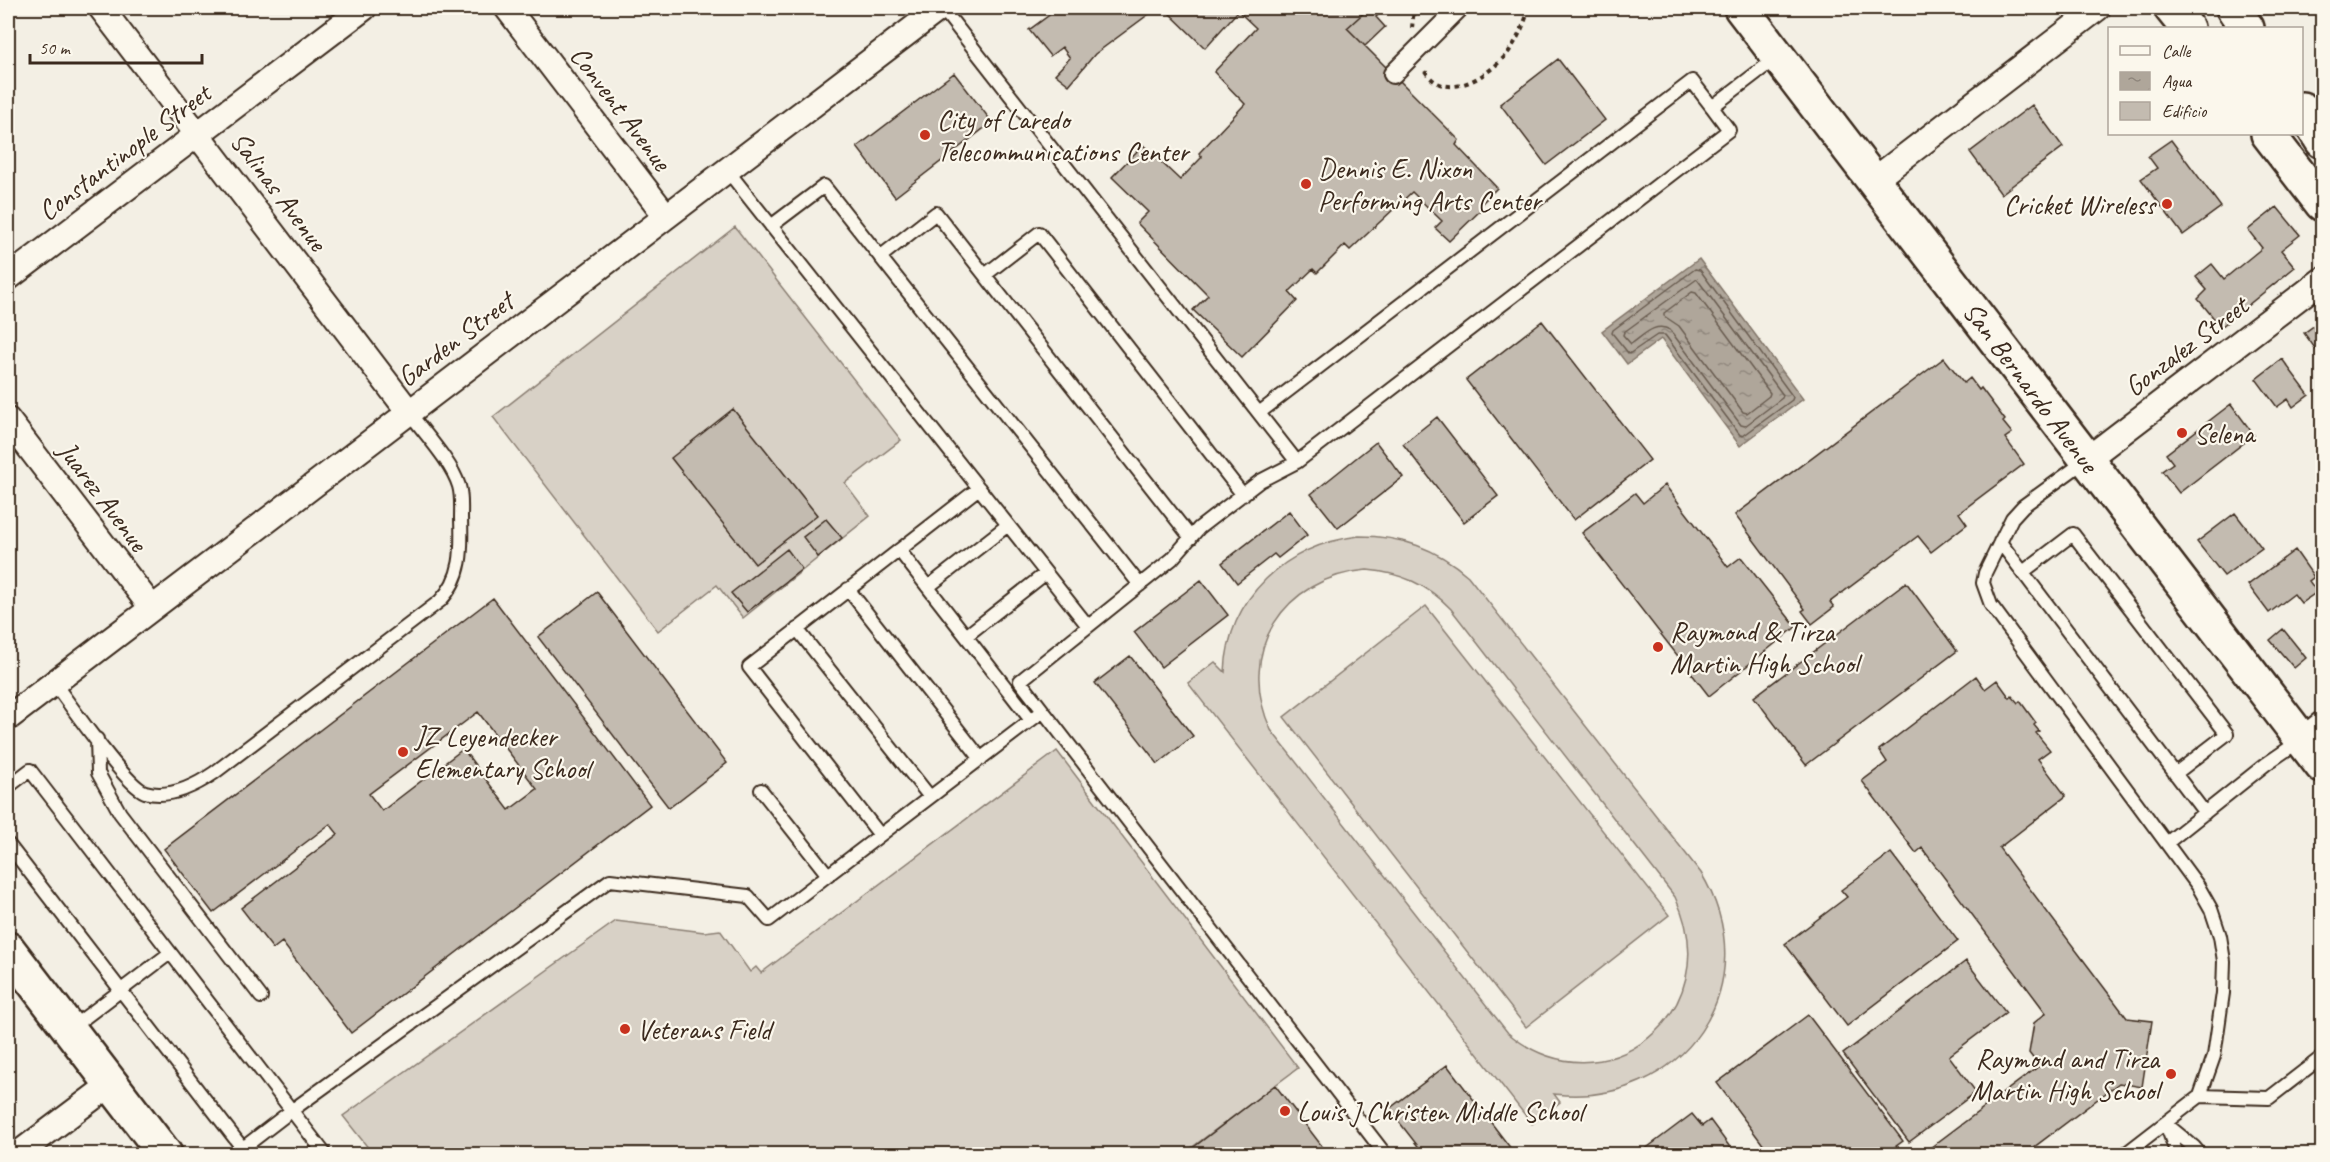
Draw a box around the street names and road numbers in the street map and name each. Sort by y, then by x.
street label: Convent Avenue [563,39,680,179]
street label: Constantinople Street [31,74,219,228]
street label: Salinas Avenue [223,124,336,259]
street label: Garden Street [390,282,523,394]
street label: Gonzalez Street [2117,286,2257,404]
street label: San Bernardo Avenue [1955,295,2108,481]
street label: Juarez Avenue [49,432,157,560]

